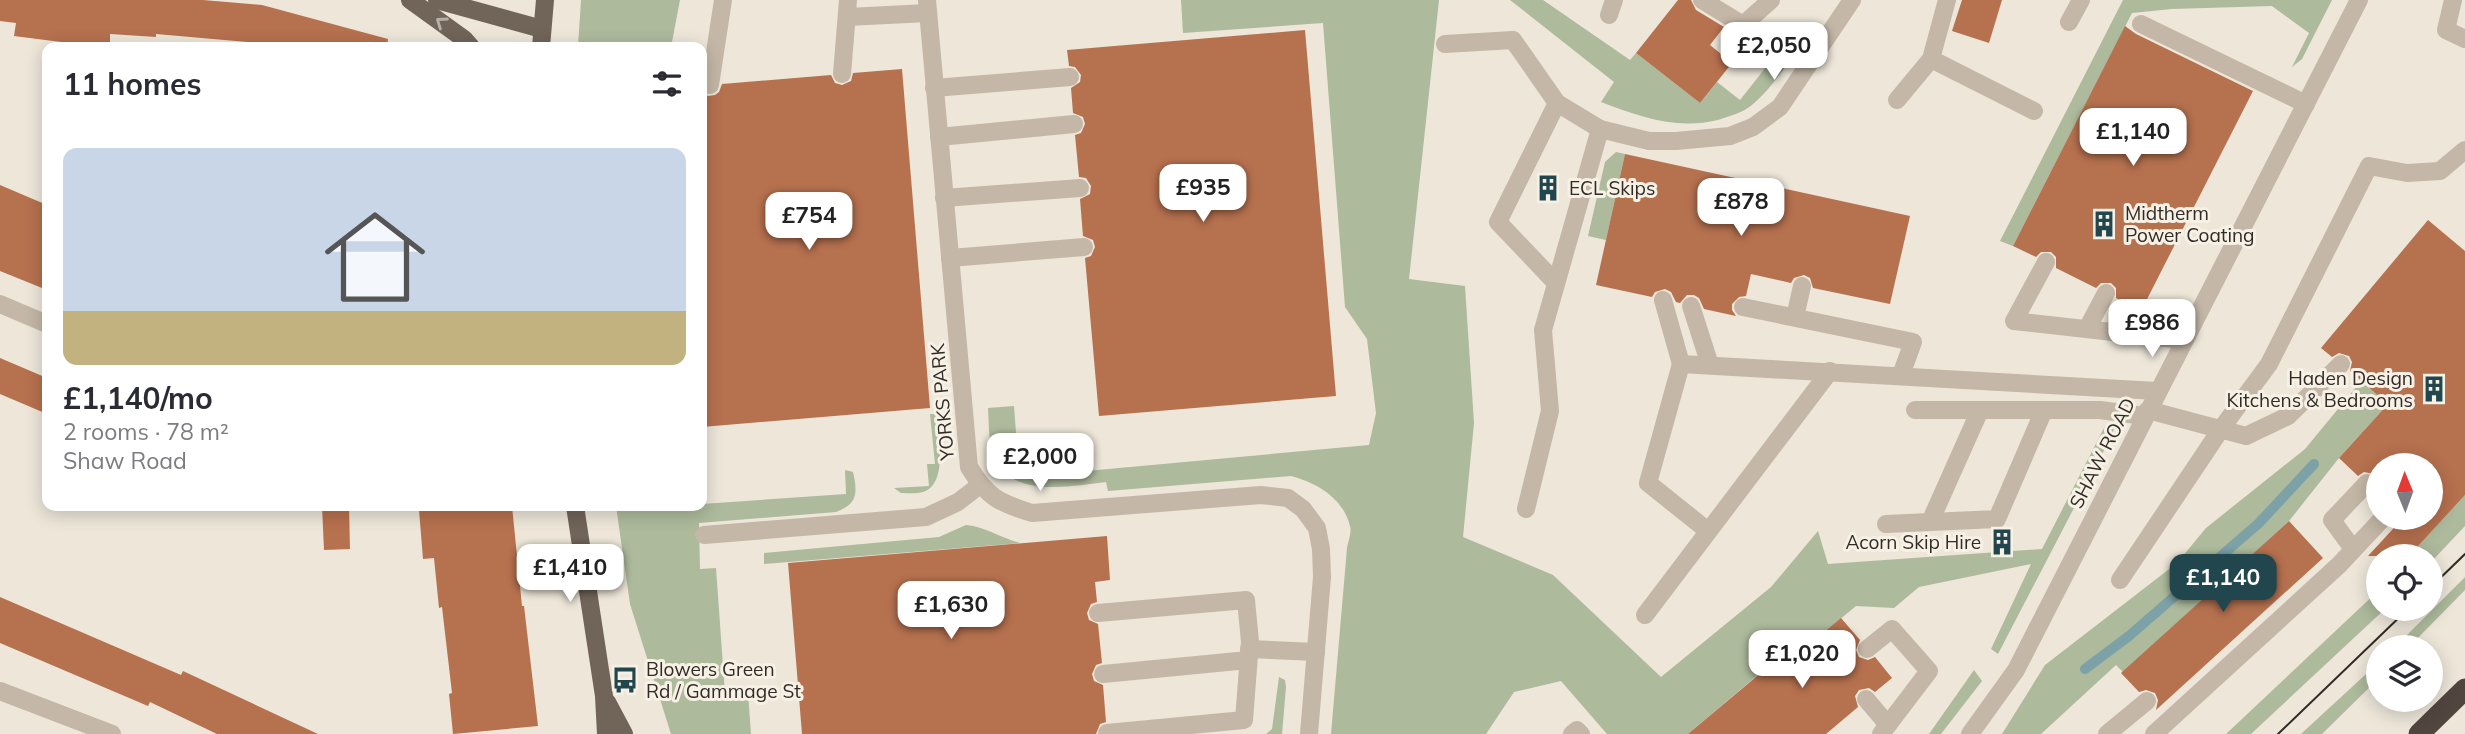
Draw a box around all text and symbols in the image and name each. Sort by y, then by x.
one-way arrow [436,18,449,30]
pin: £2,050 [1717,22,1831,82]
text: £2,050 [1737,30,1811,59]
text: 11 homes [63,65,202,103]
icon: filters [648,65,686,103]
pin: £1,140 [2076,108,2190,168]
text: £1,140 [2096,116,2170,145]
pin: £935 [1162,164,1244,224]
text: £935 [1175,172,1231,201]
building icon: ECL Skips [1533,173,1563,203]
place label: ECL Skips [1569,176,1655,200]
pin: £878 [1700,178,1782,238]
text: £878 [1713,186,1769,215]
pin: £754 [768,192,850,252]
icon: home [312,194,438,320]
text: £754 [781,200,837,229]
place label: Midtherm Power Coating [2125,201,2255,247]
building icon: Midtherm Power Coating [2089,209,2119,239]
pin: £986 [2111,300,2193,359]
text: £986 [2124,307,2180,336]
street label: YORKS PARK [925,342,959,462]
place label: Haden Design Kitchens & Bedrooms [2227,366,2413,412]
building icon: Haden Design Kitchens & Bedrooms [2419,374,2449,404]
text: £1,140/mo [63,379,213,417]
street label: SHAW ROAD [2064,394,2140,512]
text: 2 rooms · 78 m² [63,417,229,446]
pin: £2,000 [983,434,1097,493]
text: £2,000 [1003,441,1077,470]
text: Shaw Road [63,446,187,475]
north arrow [2366,453,2443,530]
map controls [2366,453,2443,712]
building icon: Acorn Skip Hire [1987,527,2017,557]
place label: Acorn Skip Hire [1845,530,1981,554]
pin: £1,410 [513,544,627,604]
button: locate [2366,544,2443,621]
text: £1,410 [533,552,607,581]
pin: £1,140 [2166,554,2280,614]
text: £1,140 [2186,562,2260,591]
pin: £1,630 [894,582,1008,641]
text: £1,630 [914,589,988,618]
pin: £1,020 [1745,630,1859,690]
button: layers [2366,635,2443,712]
text: £1,020 [1765,638,1839,667]
place label: Blowers Green Rd / Gammage St [646,657,801,703]
bus stop icon: Blowers Green Rd / Gammage St [610,665,640,695]

